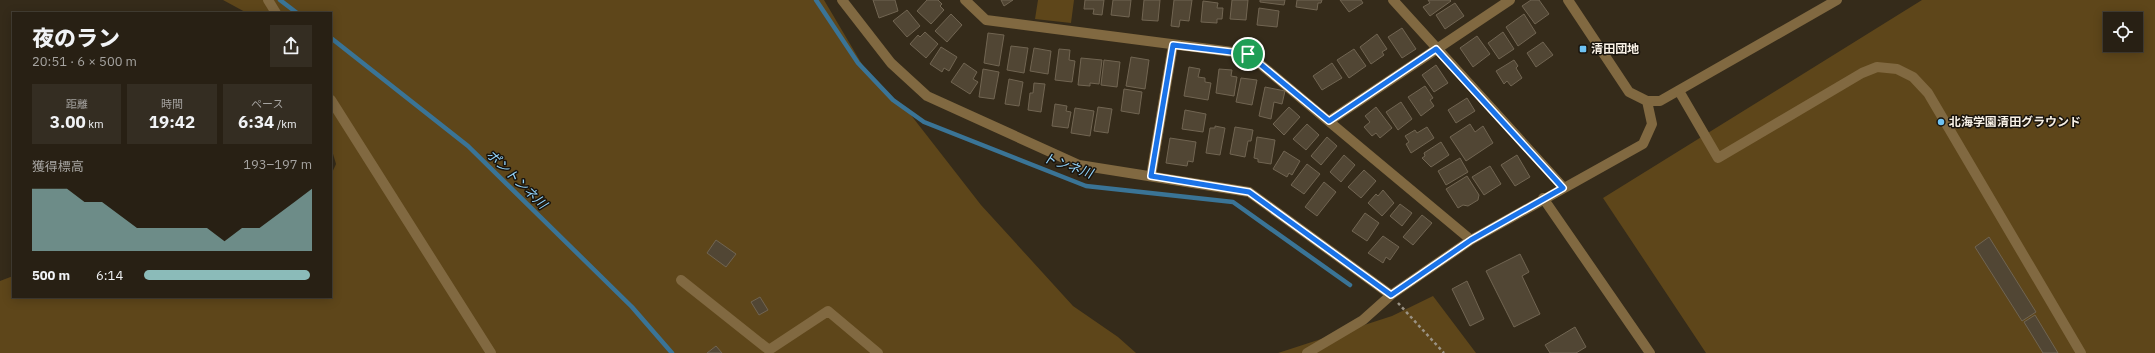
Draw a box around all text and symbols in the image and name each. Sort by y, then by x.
map controls [2103,12,2143,52]
button: locate [2103,12,2143,52]
text: 夜のラン [32,23,120,52]
button: share [270,25,312,67]
pin [1231,37,1265,71]
place label: 清田団地 [1591,41,1639,56]
icon: arrive [1237,43,1259,65]
marker: 清田団地 [1578,44,1588,54]
text: 20:51 · 6 × 500 m [32,53,137,70]
text: 距離 [66,97,88,111]
text: 時間 [161,97,183,111]
text: ペース [251,97,284,111]
text: 3.00 [50,111,86,133]
text: 19:42 [149,111,195,133]
text: 6:34 [238,111,274,133]
place label: 北海学園清田グラウンド [1949,114,2081,129]
text: km [86,117,104,131]
text: /km [274,117,297,131]
marker: 北海学園清田グラウンド [1936,117,1946,127]
water label: ポントンネ川 [483,146,552,214]
water label: トンネ川 [1041,149,1097,183]
text: 193–197 m [243,156,312,173]
text: 獲得標高 [32,158,84,175]
text: 500 m [32,267,70,284]
text: 6:14 [96,267,123,284]

